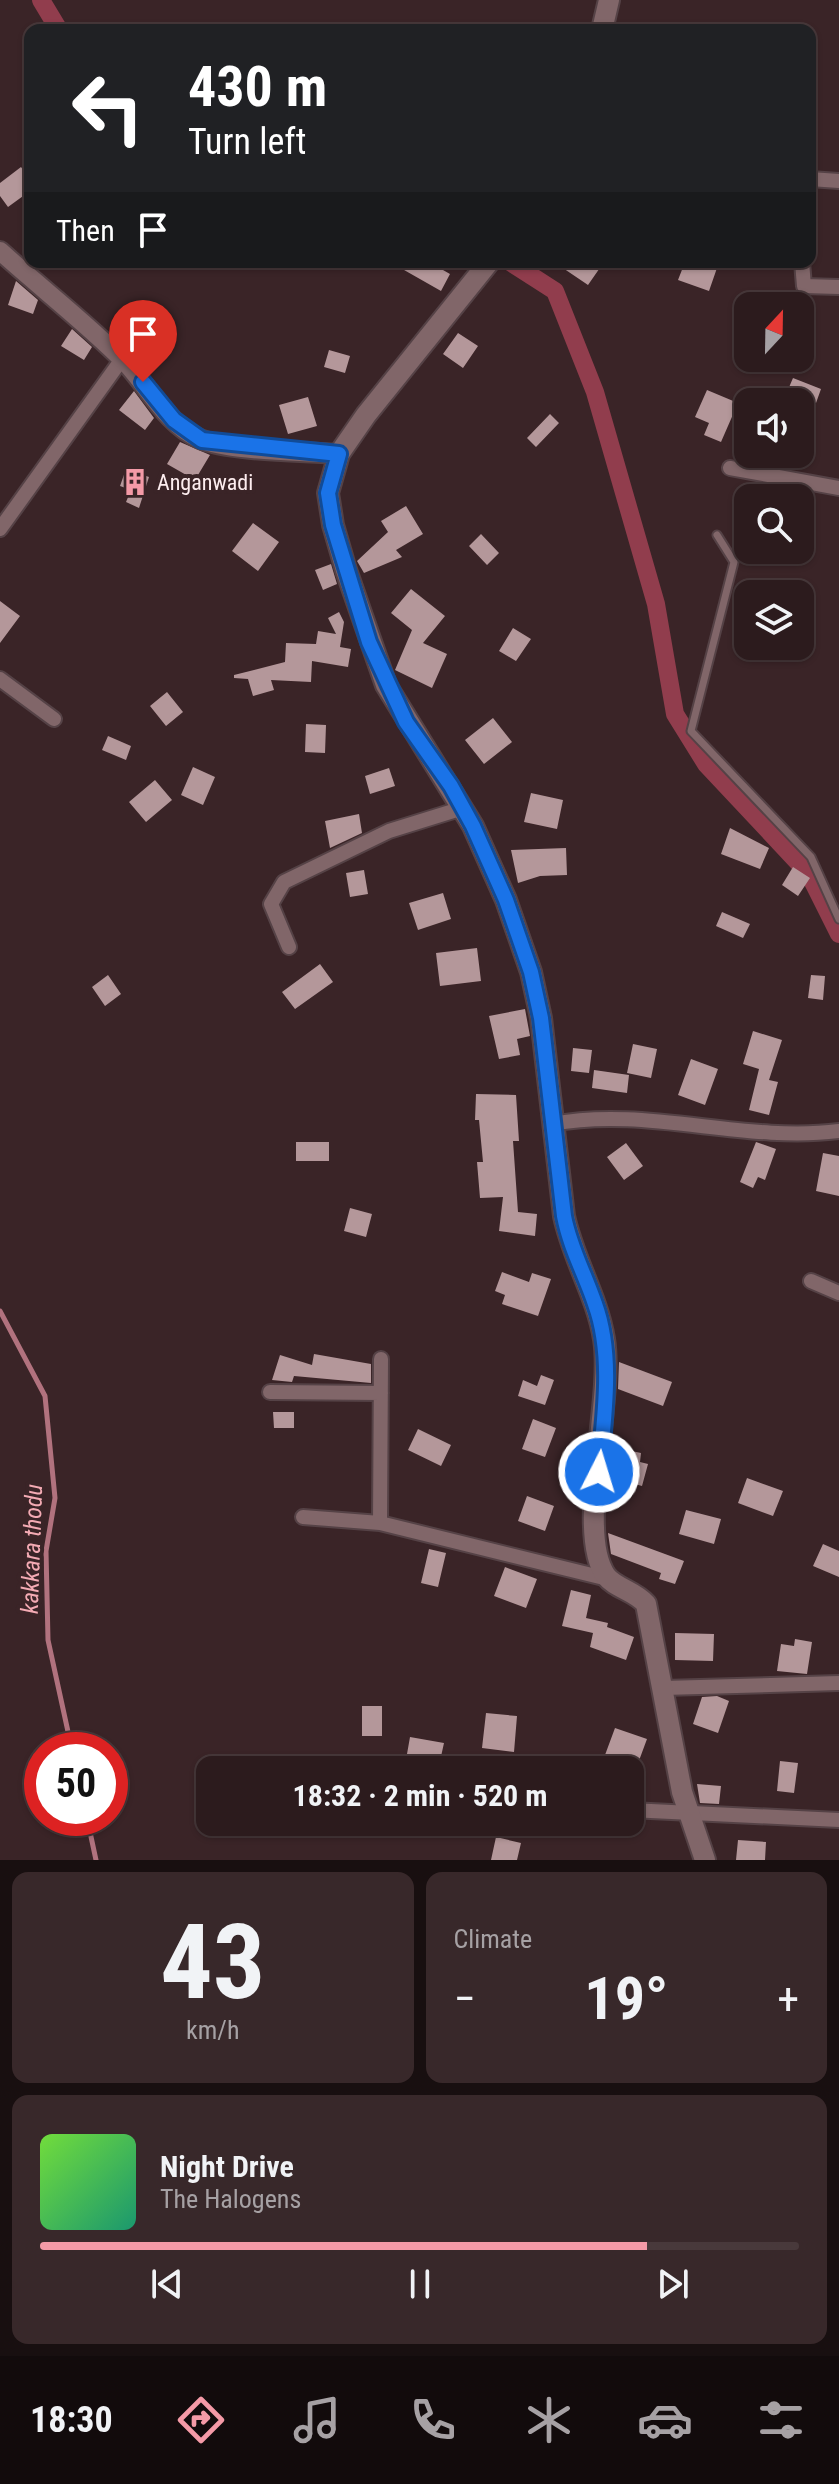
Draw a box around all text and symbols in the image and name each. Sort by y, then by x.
text: 430 m [188,54,327,120]
icon: left [56,56,160,160]
text: Turn left [188,121,306,163]
icon: arrive [131,208,175,252]
text: Then [56,213,115,248]
north arrow [734,292,814,372]
map controls [734,292,814,660]
pin [109,300,177,382]
icon: arrive [121,312,165,356]
button: sound [734,388,814,468]
building icon: Anganwadi [120,467,150,497]
place label: Anganwadi [157,470,253,495]
button: search [734,484,814,564]
button: layers [734,580,814,660]
position arrow [557,1430,641,1514]
water label: kakkara thodu [16,1484,48,1614]
speed limit sign: 50 [24,1732,128,1836]
text: 18:32 · 2 min · 520 m [293,1778,547,1813]
text: 43 [160,1902,265,2023]
text: Climate [454,1924,532,1954]
text: 19° [584,1963,668,2034]
text: − [454,1973,476,2025]
text: + [777,1973,799,2025]
text: km/h [186,2015,240,2045]
text: Night Drive [160,2149,294,2184]
text: The Halogens [160,2184,301,2214]
icon: previous [145,2262,189,2306]
icon: pause [398,2262,442,2306]
icon: next [651,2262,695,2306]
icon: directions [173,2392,229,2448]
icon: music [289,2392,345,2448]
icon: phone [405,2392,461,2448]
icon: climate [521,2392,577,2448]
icon: car [637,2392,693,2448]
icon: filters [753,2392,809,2448]
text: 18:30 [30,2399,113,2441]

